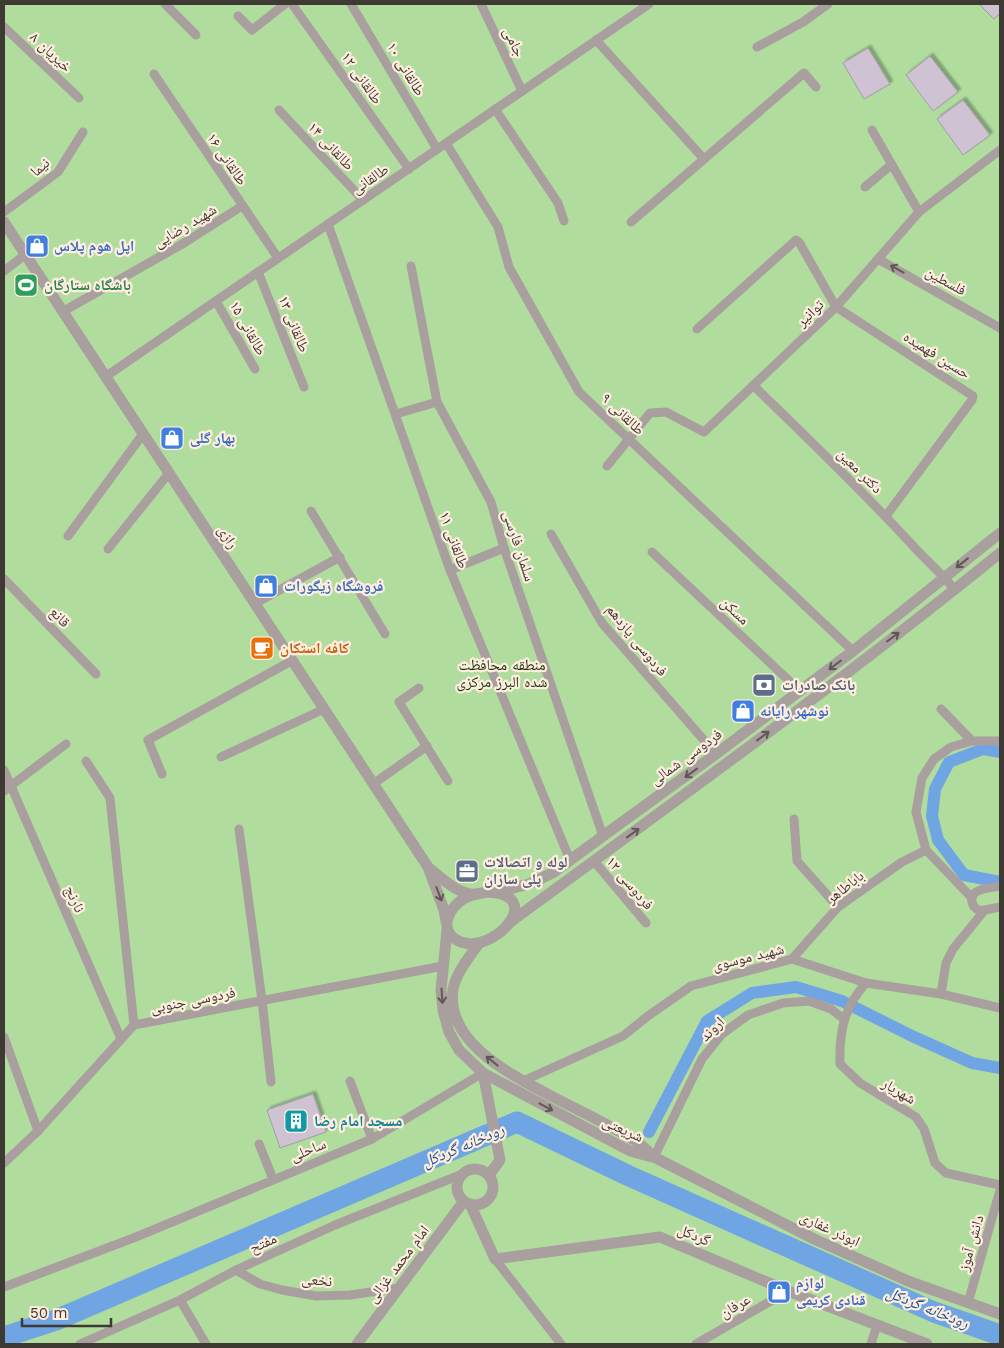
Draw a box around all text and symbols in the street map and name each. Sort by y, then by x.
street label: جامی [498,24,529,60]
street label: خیریان ۸ [26,28,76,77]
street label: طالقانی ۱۰ [382,39,429,100]
street label: طالقانی ۱۲ [337,48,386,108]
street label: طالقانی ۱۴ [303,118,358,175]
street label: طالقانی ۱۶ [202,129,251,189]
street label: نیما [27,154,53,180]
street label: طالقانی [348,160,393,199]
street label: شهید رضایی [150,200,220,253]
shop icon: اپل هوم پلاس [24,233,50,259]
place label: اپل هوم پلاس [54,237,134,256]
street label: فلسطین [922,263,969,300]
one-way arrow [890,264,904,274]
sports icon: باشگاه ستارگان [13,272,39,298]
place label: باشگاه ستارگان [44,276,131,294]
street label: طالقانی ۱۳ [274,293,314,355]
street label: توانیر [792,295,828,331]
street label: طالقانی ۱۵ [225,298,270,359]
street label: حسین فهمیده [900,327,974,384]
street label: طالقانی ۹ [597,389,648,440]
shop icon: بهار گلی [159,425,185,451]
place label: بهار گلی [190,429,235,447]
street label: دکتر معین [833,445,886,498]
street label: سلمان فارسی [498,508,539,584]
street label: طالقانی ۱۱ [434,509,473,571]
street label: رازی [213,522,242,553]
one-way arrow [956,558,969,569]
shop icon: فروشگاه زیگورات [253,573,279,599]
place label: فروشگاه زیگورات [284,577,383,595]
street label: مسکن [716,593,753,629]
street label: فردوسی یازدهم [602,600,671,680]
street label: قانع [45,603,74,632]
one-way arrow [886,632,900,642]
cafe icon: کافه استکان [249,635,275,661]
place label: کافه استکان [280,639,350,657]
park label: منطقه محافظت شده البرز مرکزی [457,656,548,692]
one-way arrow [829,659,842,670]
bank icon: بانک صادرات [751,672,777,698]
place label: بانک صادرات [782,676,855,694]
shop icon: نوشهر رایانه [730,698,756,724]
place label: نوشهر رایانه [760,702,829,720]
street label: فردوسی شمالی [647,725,726,790]
one-way arrow [756,730,769,741]
one-way arrow [685,767,698,778]
one-way arrow [626,828,640,838]
place label: لوله و اتصالات پلی سازان [484,853,568,888]
street label: فردوسی ۱۲ [602,853,658,914]
office icon: لوله و اتصالات پلی سازان [454,858,480,884]
street label: باباطاهر [822,867,868,908]
street label: نارنج [60,883,89,916]
one-way arrow [435,886,444,901]
street label: شهید موسوی [710,939,786,976]
street label: فردوسی جنوبی [149,983,237,1018]
one-way arrow [437,987,447,1003]
street label: اروند [696,1013,728,1045]
one-way arrow [486,1056,499,1067]
street label: شهریار [878,1073,919,1108]
one-way arrow [538,1103,553,1112]
building icon: مسجد امام رضا [283,1108,309,1134]
place label: مسجد امام رضا [314,1112,402,1131]
street label: شریعتی [599,1112,646,1147]
water label: رودخانه گردکل [419,1120,508,1172]
street label: ساحلی [287,1135,329,1166]
street label: ابوذر غفاری [797,1207,863,1252]
street label: دانش آموز [954,1213,989,1274]
street label: گردکل [675,1220,713,1251]
street label: امام محمد غزالی [363,1222,434,1307]
street label: مفتح [247,1229,280,1258]
street label: نخعی [301,1270,333,1291]
place label: لوازم قنادی کریمی [796,1274,866,1309]
shop icon: لوازم قنادی کریمی [766,1279,792,1305]
water label: رودخانه گردکل [883,1282,972,1334]
street label: عرفان [716,1290,754,1323]
scale bar [22,1296,111,1328]
text: 50 m [30,1304,67,1322]

